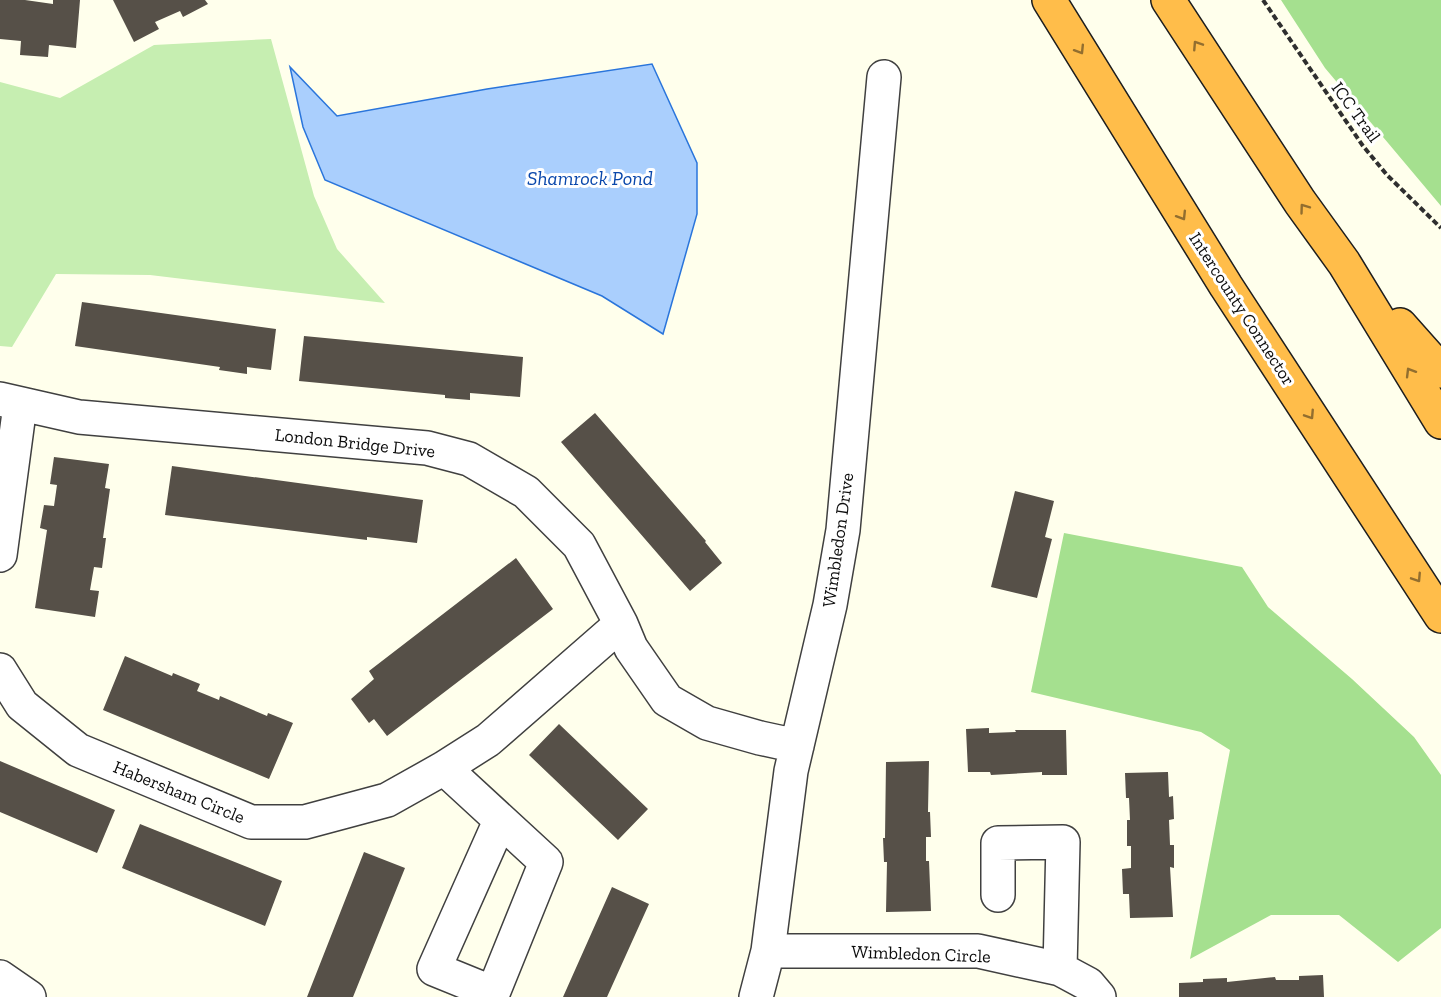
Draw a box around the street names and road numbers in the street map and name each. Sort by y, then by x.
street label: ICC Trail [1327,77,1385,147]
street label: Intercounty Connector [1184,228,1300,390]
street label: London Bridge Drive [274,424,436,462]
street label: Wimbledon Drive [818,471,858,609]
street label: Habersham Circle [110,756,248,828]
street label: Wimbledon Circle [851,941,991,967]

